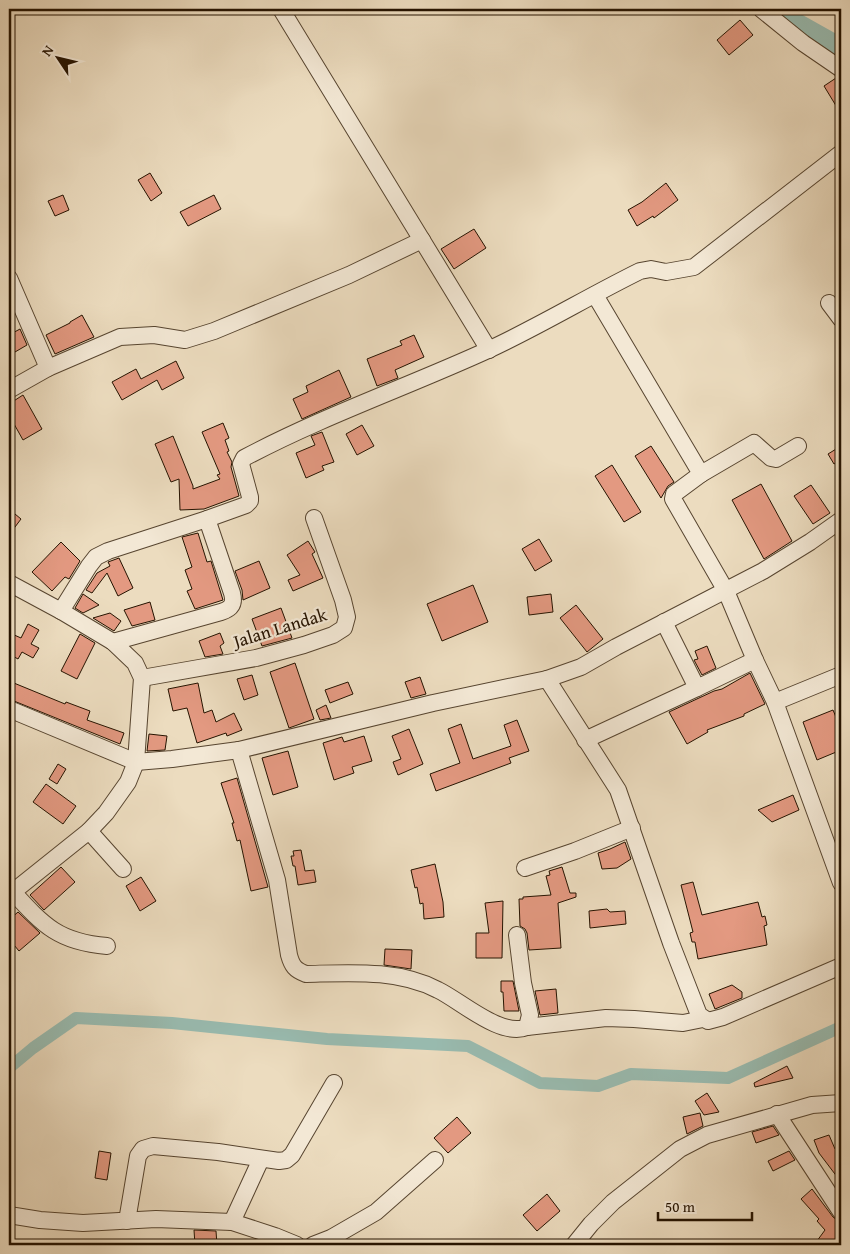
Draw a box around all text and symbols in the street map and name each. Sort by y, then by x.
north arrow [32,32,82,82]
text: N [36,40,59,60]
street label: Jalan Landak [228,600,331,655]
scale bar [658,1189,751,1221]
text: 50 m [665,1196,696,1217]

